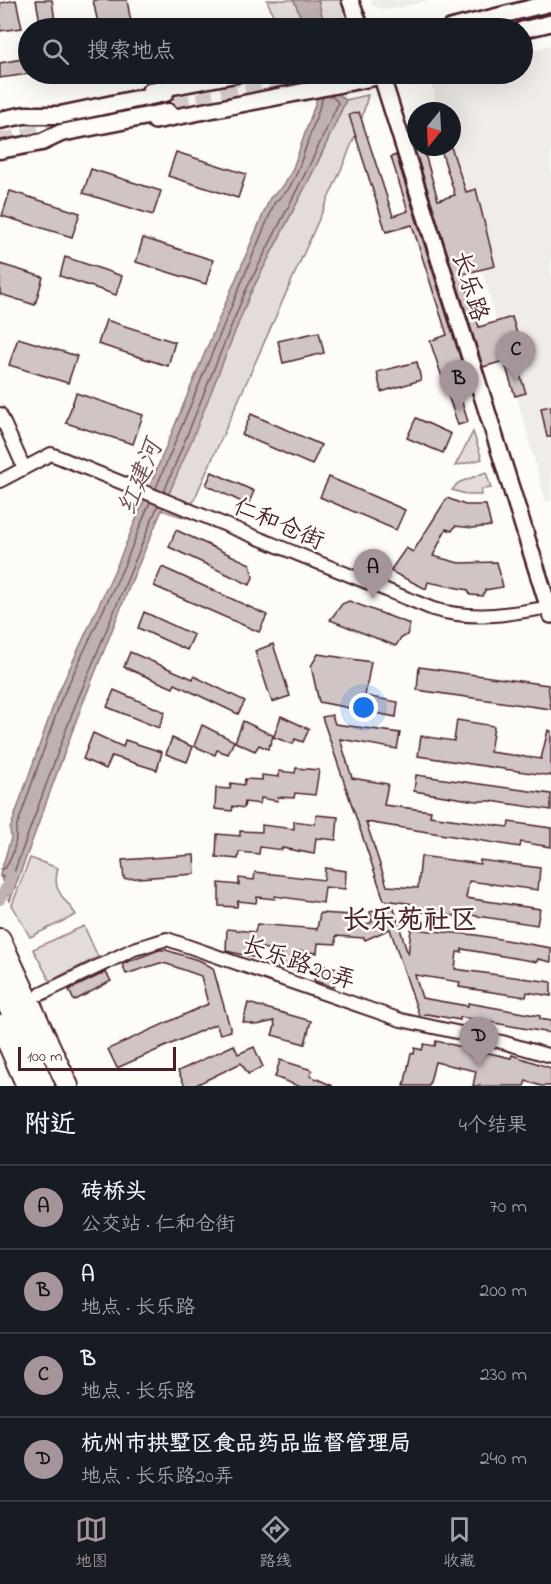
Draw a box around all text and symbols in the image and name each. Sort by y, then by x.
search box [18,18,533,84]
icon: search [39,35,72,68]
text: 搜索地点 [87,36,175,68]
north arrow [407,102,461,156]
street label: 长乐路 [441,247,496,326]
pin: C [496,332,536,381]
pin: B [440,360,478,410]
water label: 红建河 [110,431,176,521]
street label: 仁和仓街 [227,490,329,560]
pin: A [354,550,392,599]
your location [349,693,378,722]
district label: 长乐苑社区 [343,902,478,941]
street label: 长乐路20弄 [237,929,360,1000]
pin: D [460,1018,498,1067]
scale bar [18,1044,176,1072]
text: 100 m [27,1045,62,1069]
text: 附近 [24,1107,76,1145]
text: 4个结果 [459,1112,527,1141]
text: 砖桥头 [81,1177,147,1209]
text: A [37,1193,50,1222]
text: 70 m [490,1193,527,1222]
text: 公交站 · 仁和仓街 [81,1211,235,1240]
text: A [81,1260,95,1292]
text: B [37,1277,50,1306]
text: 200 m [479,1277,527,1306]
text: 地点 · 长乐路 [81,1294,195,1323]
text: B [81,1344,96,1376]
text: C [38,1361,49,1390]
text: 230 m [480,1361,527,1390]
text: 地点 · 长乐路 [81,1378,195,1407]
text: 杭州市拱墅区食品药品监督管理局 [81,1429,411,1461]
text: D [36,1445,51,1474]
text: 240 m [480,1445,527,1474]
text: 地点 · 长乐路20弄 [81,1463,234,1492]
tab: 地图 [75,1513,108,1574]
tab: 路线 [259,1513,292,1574]
tab: 收藏 [443,1513,476,1574]

